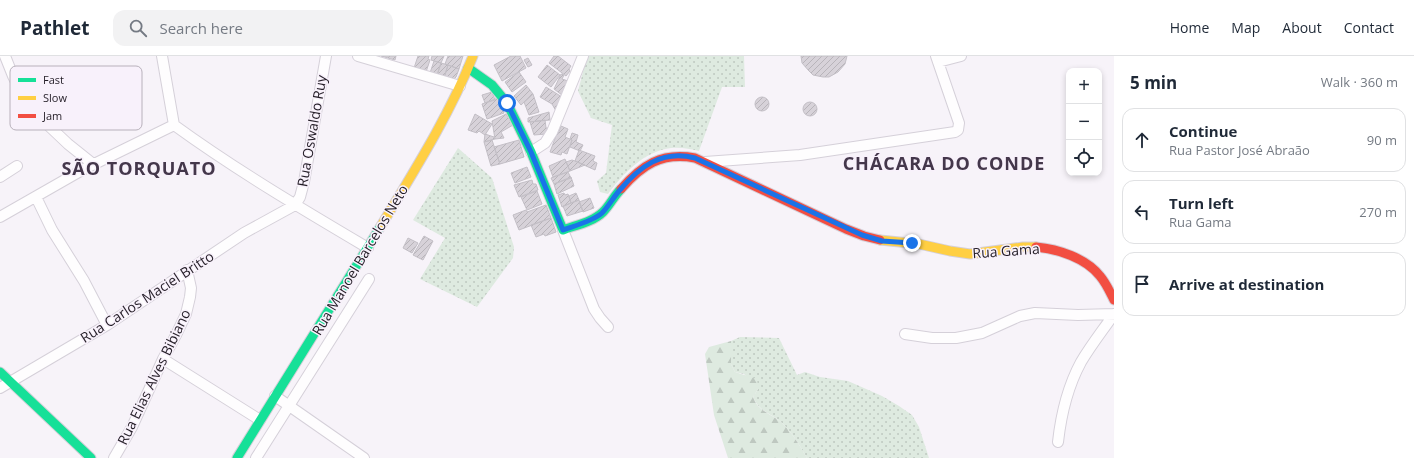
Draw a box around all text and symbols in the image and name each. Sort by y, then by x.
search box [113,10,393,46]
text: Pathlet [20,15,89,41]
icon: search [127,17,149,39]
text: Search here [159,18,243,38]
text: Home [1170,18,1209,37]
text: Map [1231,18,1260,37]
text: About [1282,18,1322,37]
text: Contact [1344,18,1394,37]
legend [10,66,142,130]
map controls [1066,68,1102,176]
button: + [1066,68,1102,104]
text: 5 min [1130,71,1177,94]
text: Fast [43,72,64,87]
street label: Rua Oswaldo Ruy [292,73,331,188]
text: Walk · 360 m [1321,73,1398,91]
text: Slow [43,90,67,105]
route start [498,94,516,112]
button: − [1066,104,1102,140]
text: Jam [42,108,62,123]
text: Continue [1169,121,1237,141]
icon: ahead [1131,129,1153,151]
text: 90 m [1367,131,1397,149]
button: locate [1066,140,1102,176]
text: Rua Pastor José Abraão [1169,141,1310,159]
district label: CHÁCARA DO CONDE [843,151,1045,175]
district label: SÃO TORQUATO [61,156,217,180]
street label: Rua Manoel Barcelos Neto [307,181,412,338]
text: Turn left [1169,193,1234,213]
icon: left [1131,201,1153,223]
text: 270 m [1359,203,1397,221]
text: Rua Gama [1169,213,1232,231]
route end [903,234,921,252]
street label: Rua Gama [972,239,1040,262]
street label: Rua Carlos Maciel Britto [76,246,217,347]
icon: arrive [1131,273,1153,295]
text: Arrive at destination [1169,274,1324,294]
street label: Rua Elias Alves Bibiano [112,306,195,448]

